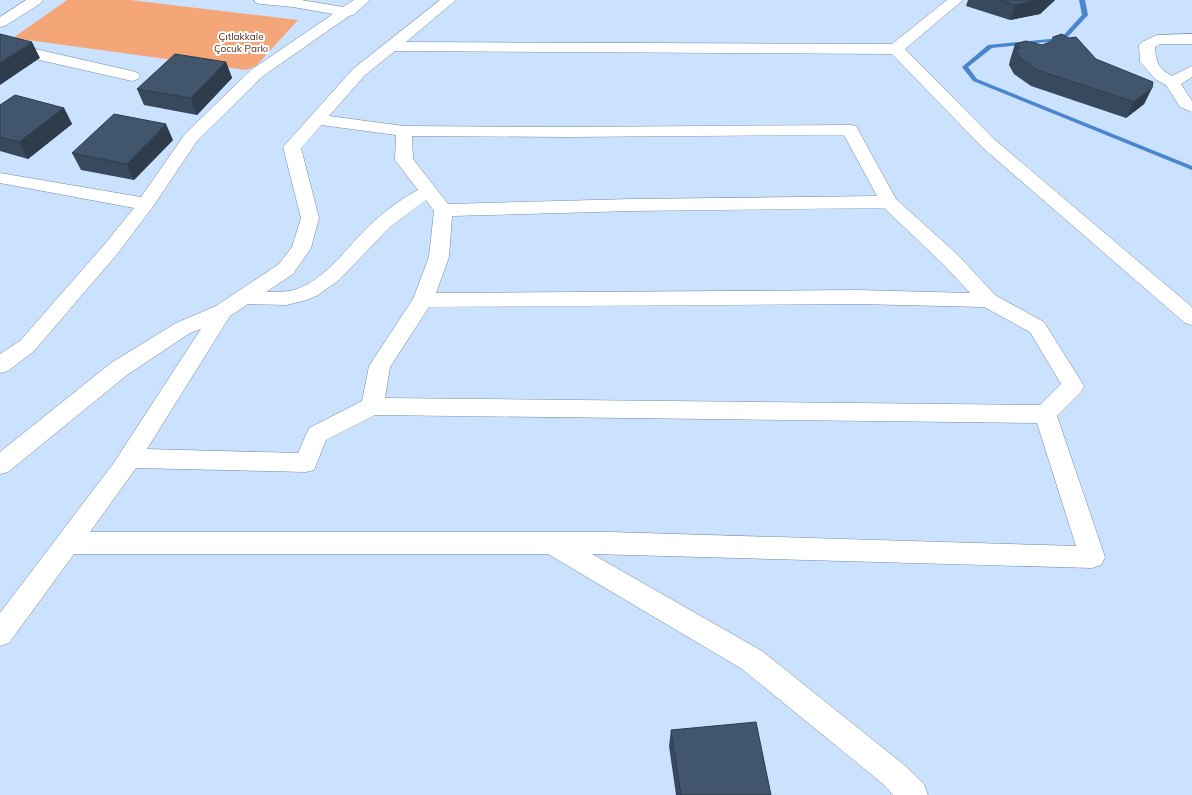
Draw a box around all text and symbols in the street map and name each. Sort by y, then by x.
park label: Çıtlakkale Çocuk Parkı [214,30,268,55]

